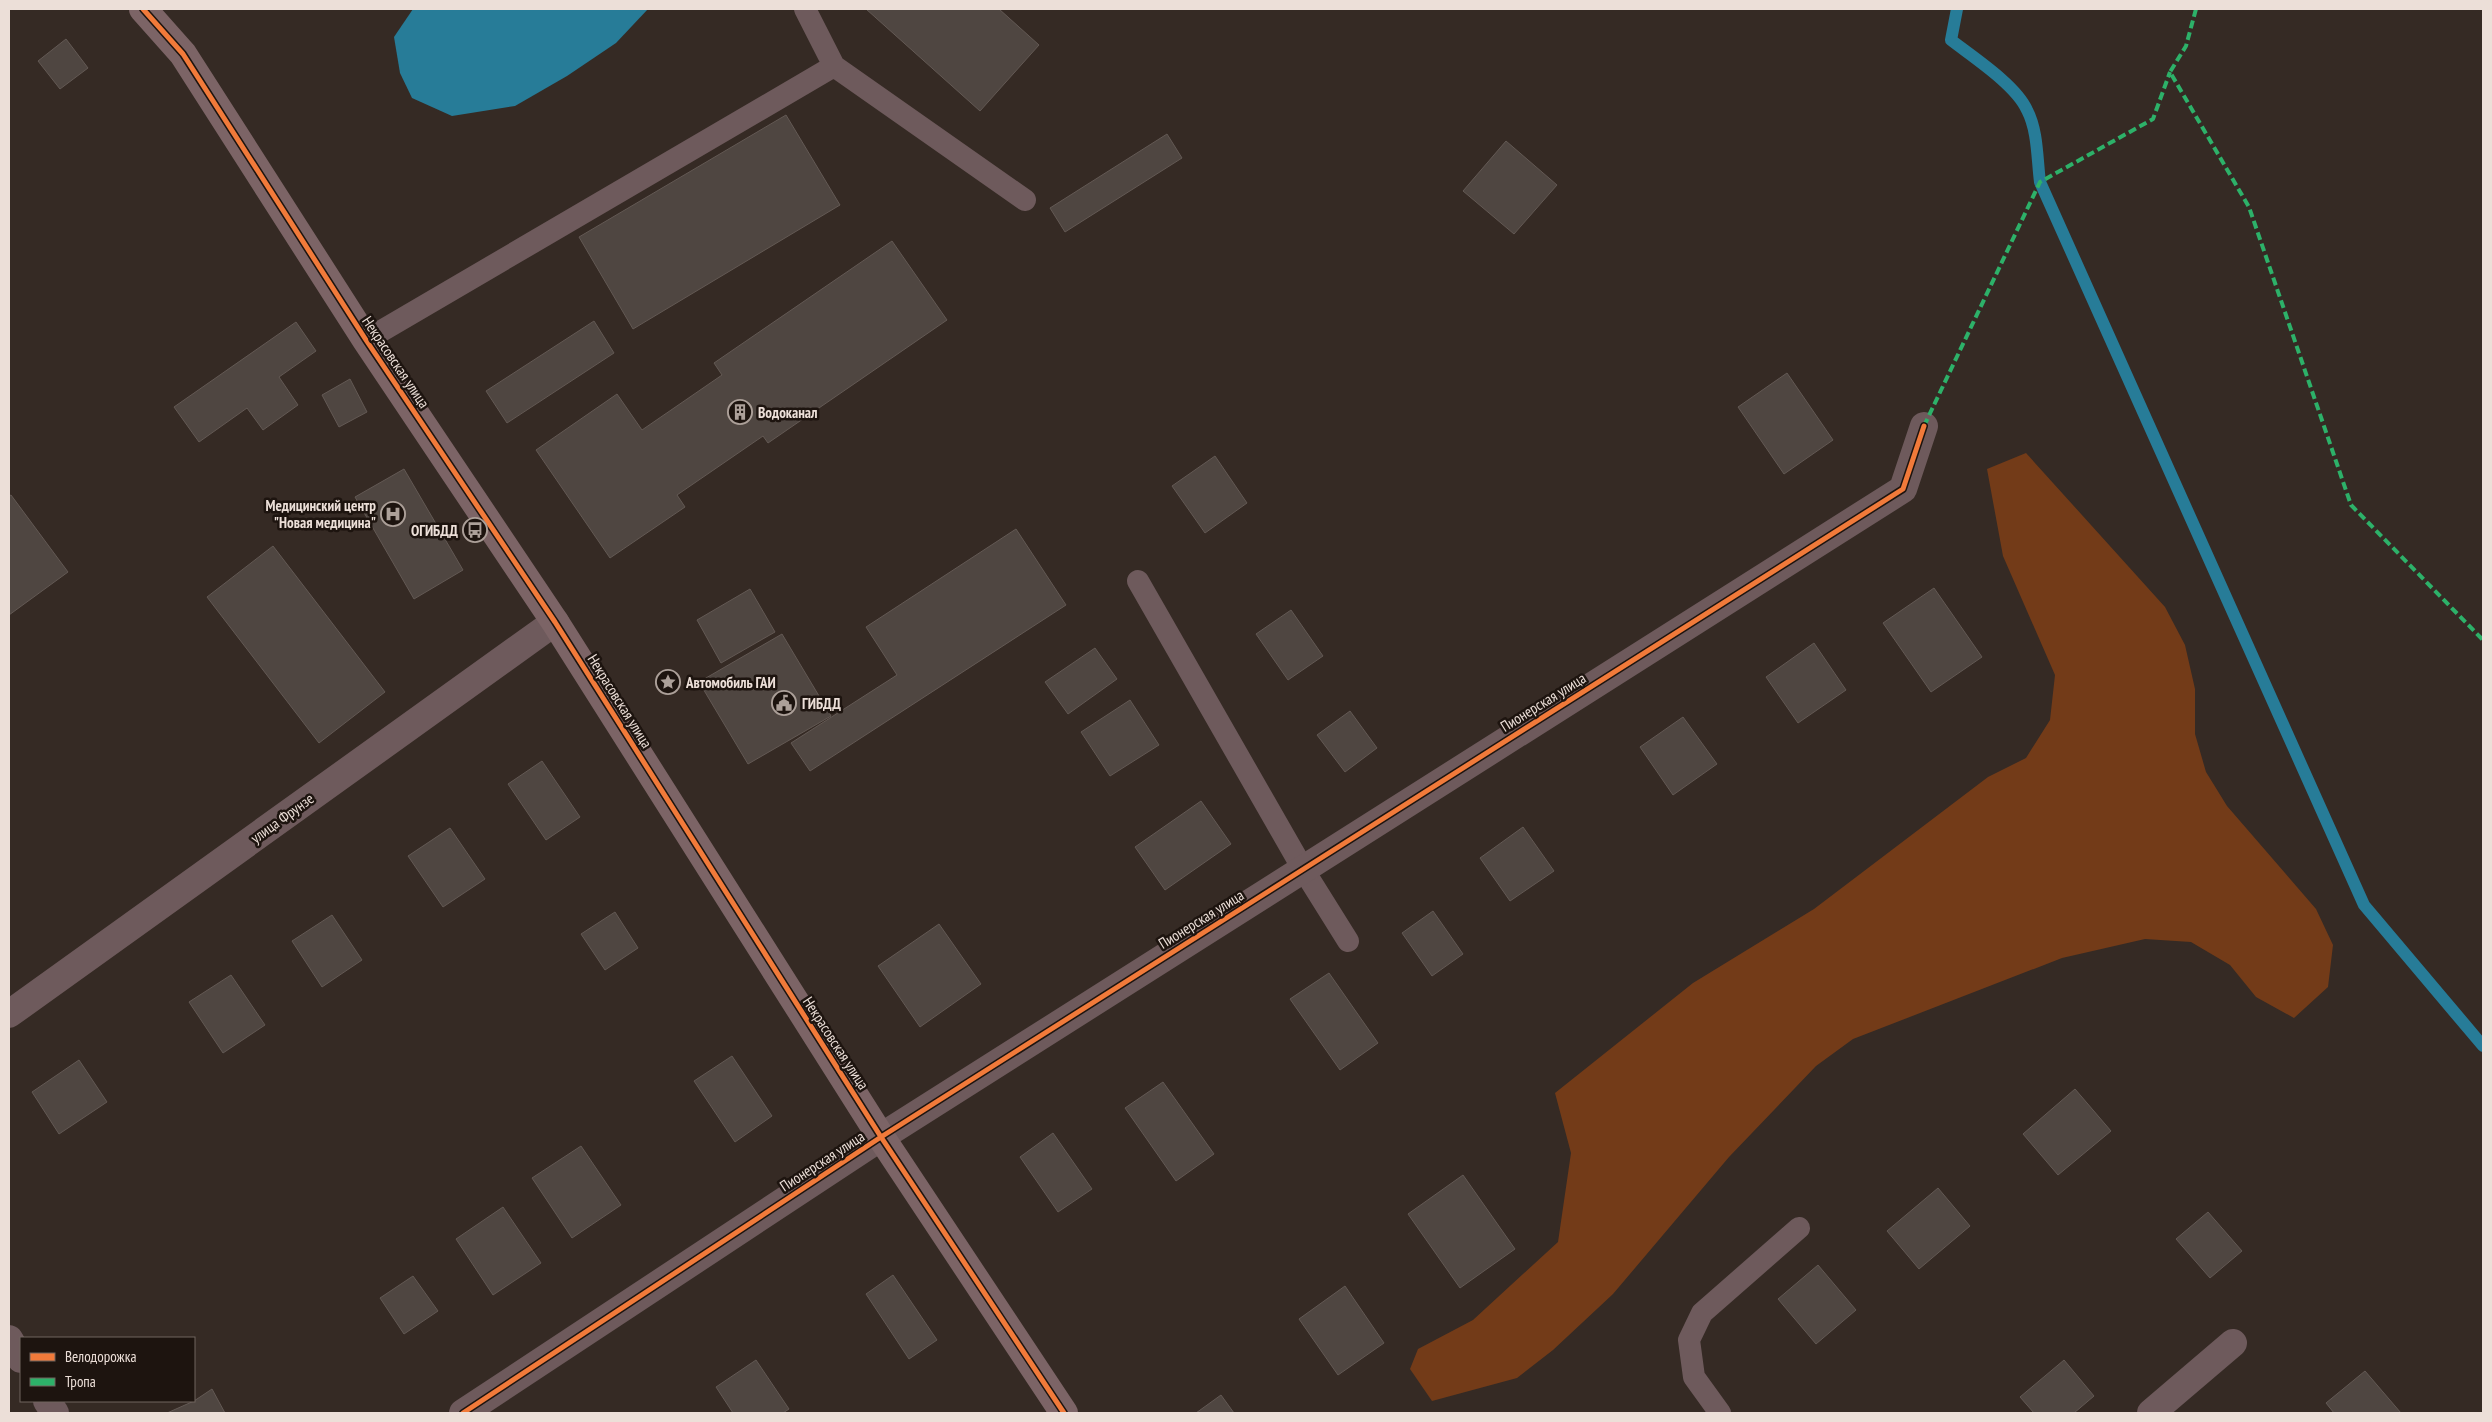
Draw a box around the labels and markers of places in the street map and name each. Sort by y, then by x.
building icon: Водоканал [727,399,753,425]
place label: Водоканал [758,403,818,422]
place label: Медицинский центр "Новая медицина" [266,496,376,532]
hospital icon: Медицинский центр "Новая медицина" [380,501,406,527]
bus stop icon: ОГИБДД [462,517,488,543]
place label: ОГИБДД [411,521,458,540]
place icon: Автомобиль ГАИ [655,669,681,695]
place label: Автомобиль ГАИ [685,673,776,692]
public building icon: ГИБДД [771,690,797,716]
place label: ГИБДД [802,694,841,713]

